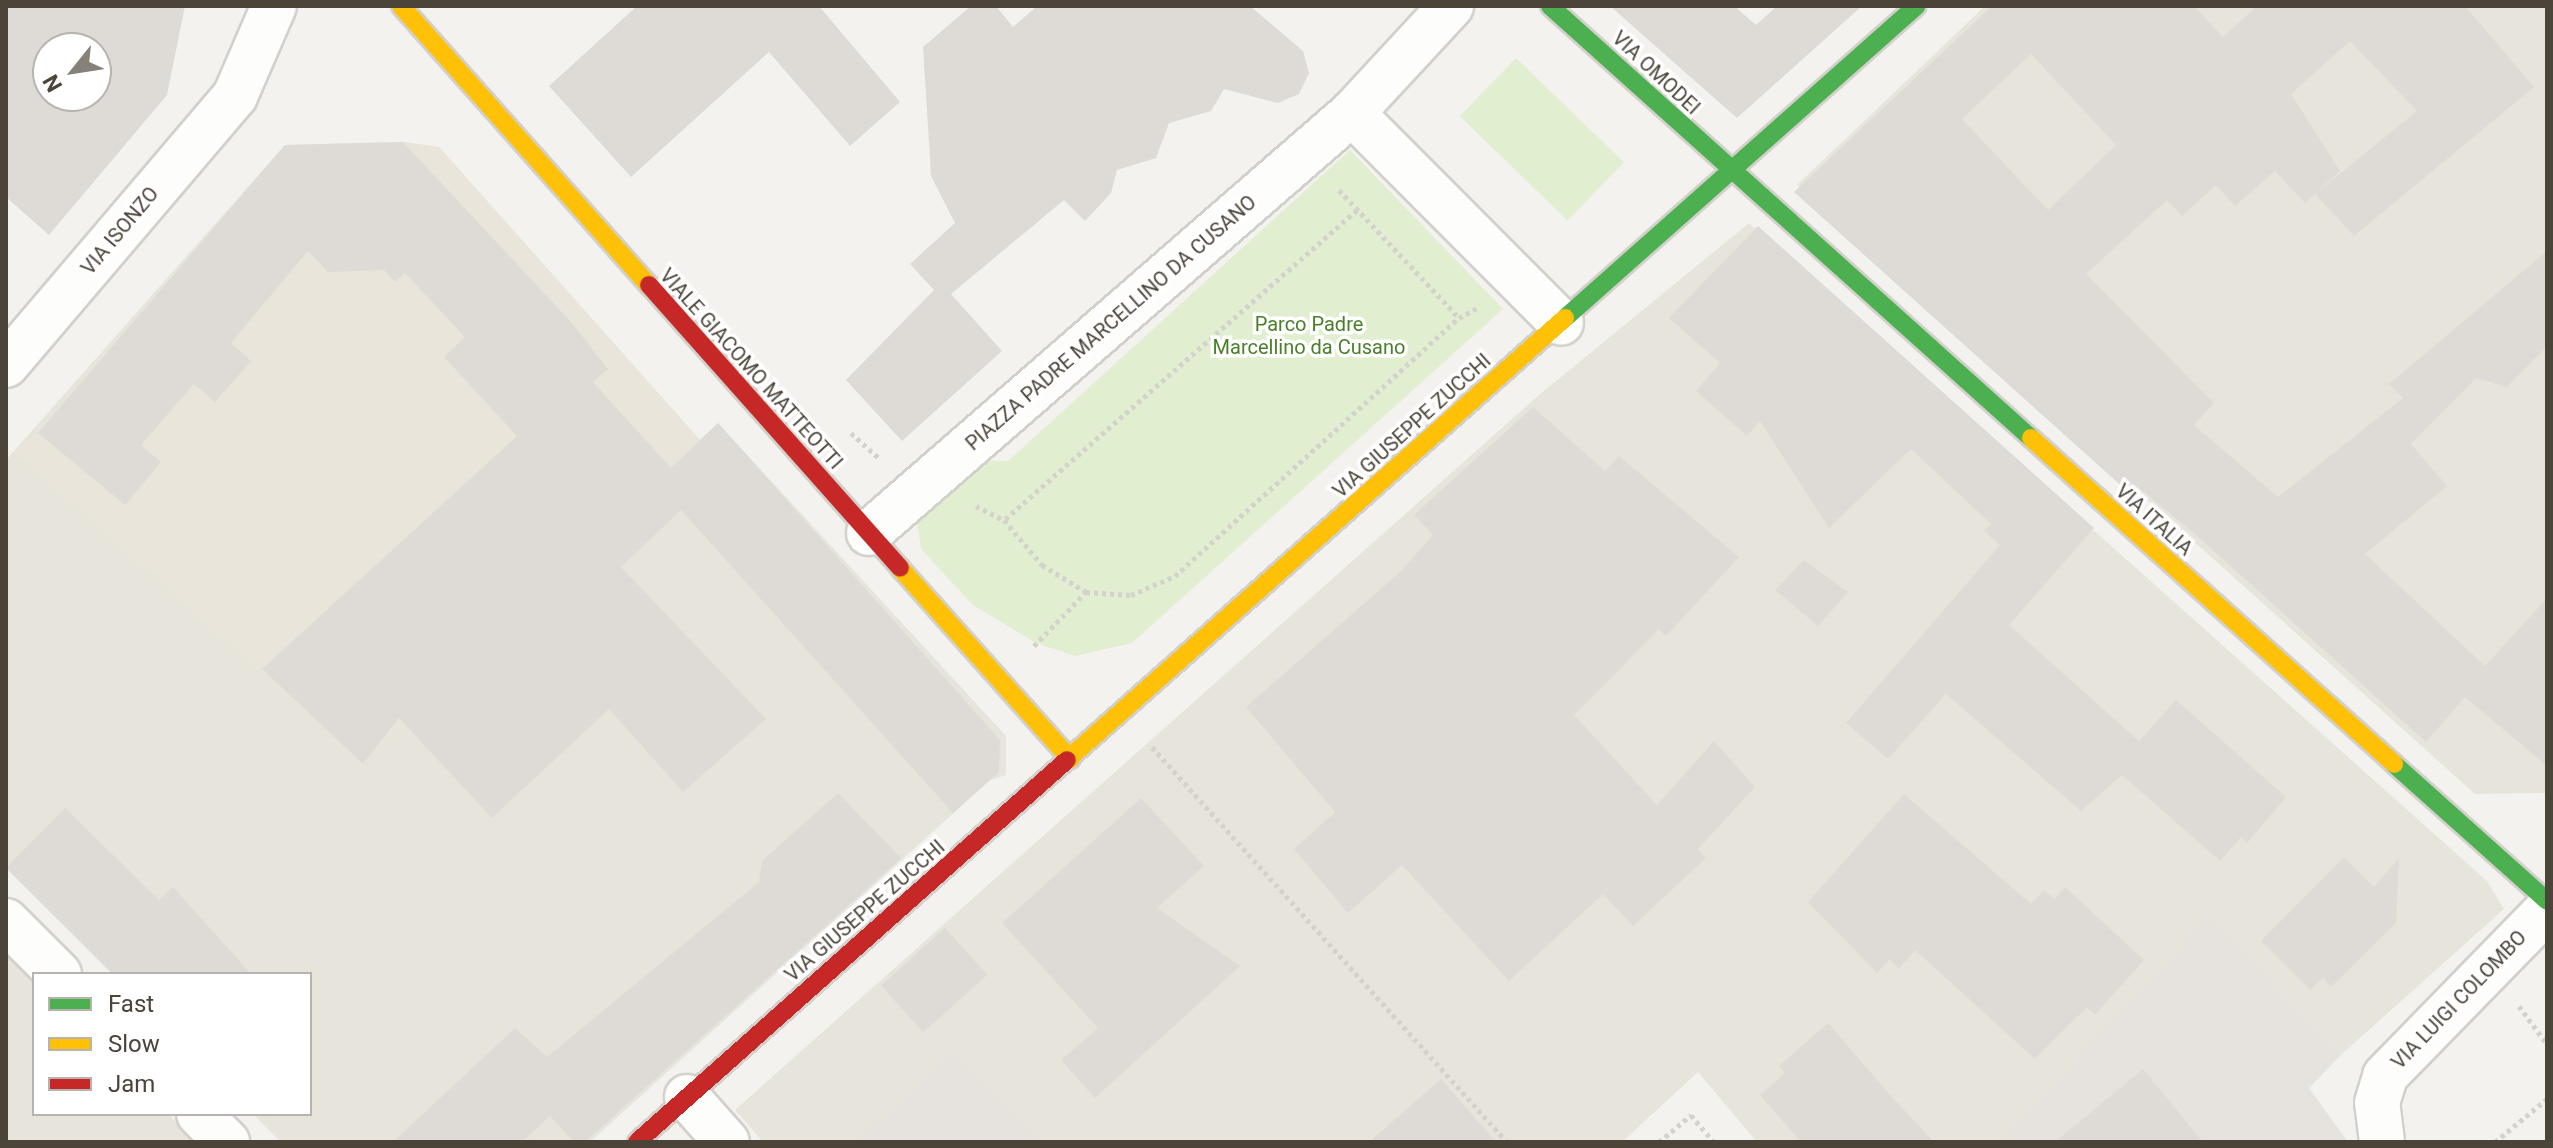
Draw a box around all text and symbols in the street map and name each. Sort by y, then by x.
street label: VIA OMODEI [1607,26,1705,120]
north arrow [32,32,112,112]
text: N [38,70,67,96]
street label: VIA ISONZO [76,182,164,280]
street label: PIAZZA PADRE MARCELLINO DA CUSANO [961,190,1261,456]
street label: VIALE GIACOMO MATTEOTTI [655,264,847,474]
park label: Parco Padre Marcellino da Cusano [1213,312,1405,359]
street label: VIA GIUSEPPE ZUCCHI [1328,349,1496,503]
street label: VIA ITALIA [2111,479,2197,561]
street label: VIA GIUSEPPE ZUCCHI [780,835,950,987]
street label: VIA LUIGI COLOMBO [2387,926,2531,1074]
legend [32,972,312,1116]
text: Fast [108,990,154,1018]
text: Slow [108,1030,160,1058]
text: Jam [108,1070,155,1098]

